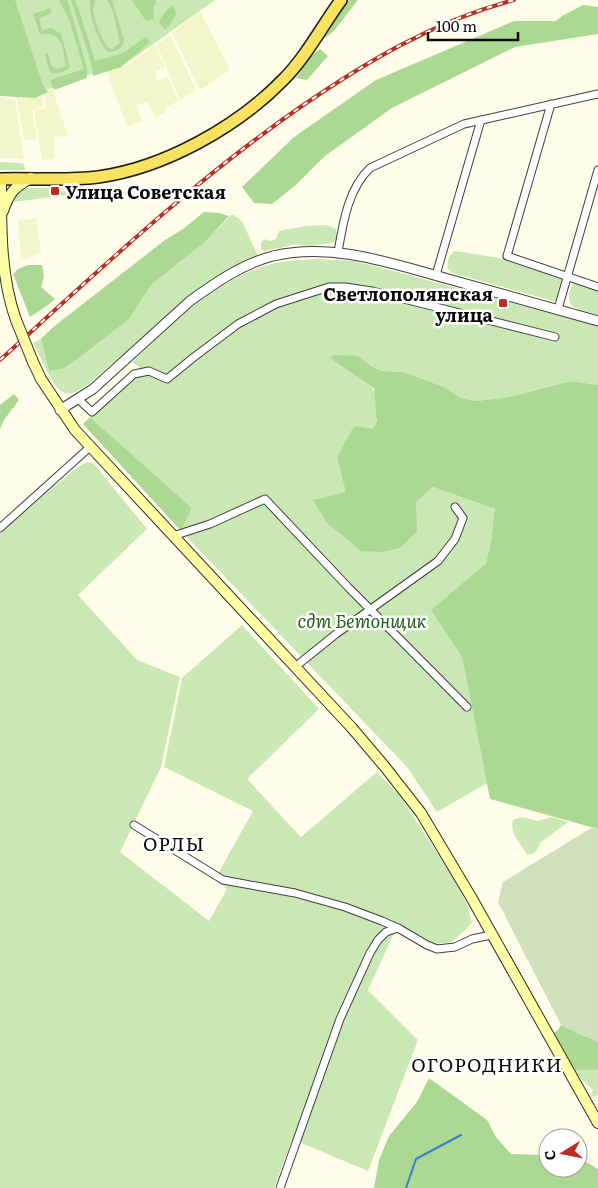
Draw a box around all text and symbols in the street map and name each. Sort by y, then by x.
scale bar [428,10,518,42]
text: 100 m [436,14,477,37]
place label: Улица Советская [65,178,226,205]
marker: Улица Советская [49,185,61,197]
place label: Светлополянская улица [323,280,494,328]
marker: Светлополянская улица [497,297,509,309]
park label: сдт Бетонщик [298,607,427,634]
district label: ОРЛЫ [143,829,205,857]
district label: ОГОРОДНИКИ [411,1050,563,1078]
north arrow [538,1128,588,1178]
text: С [538,1149,560,1162]

